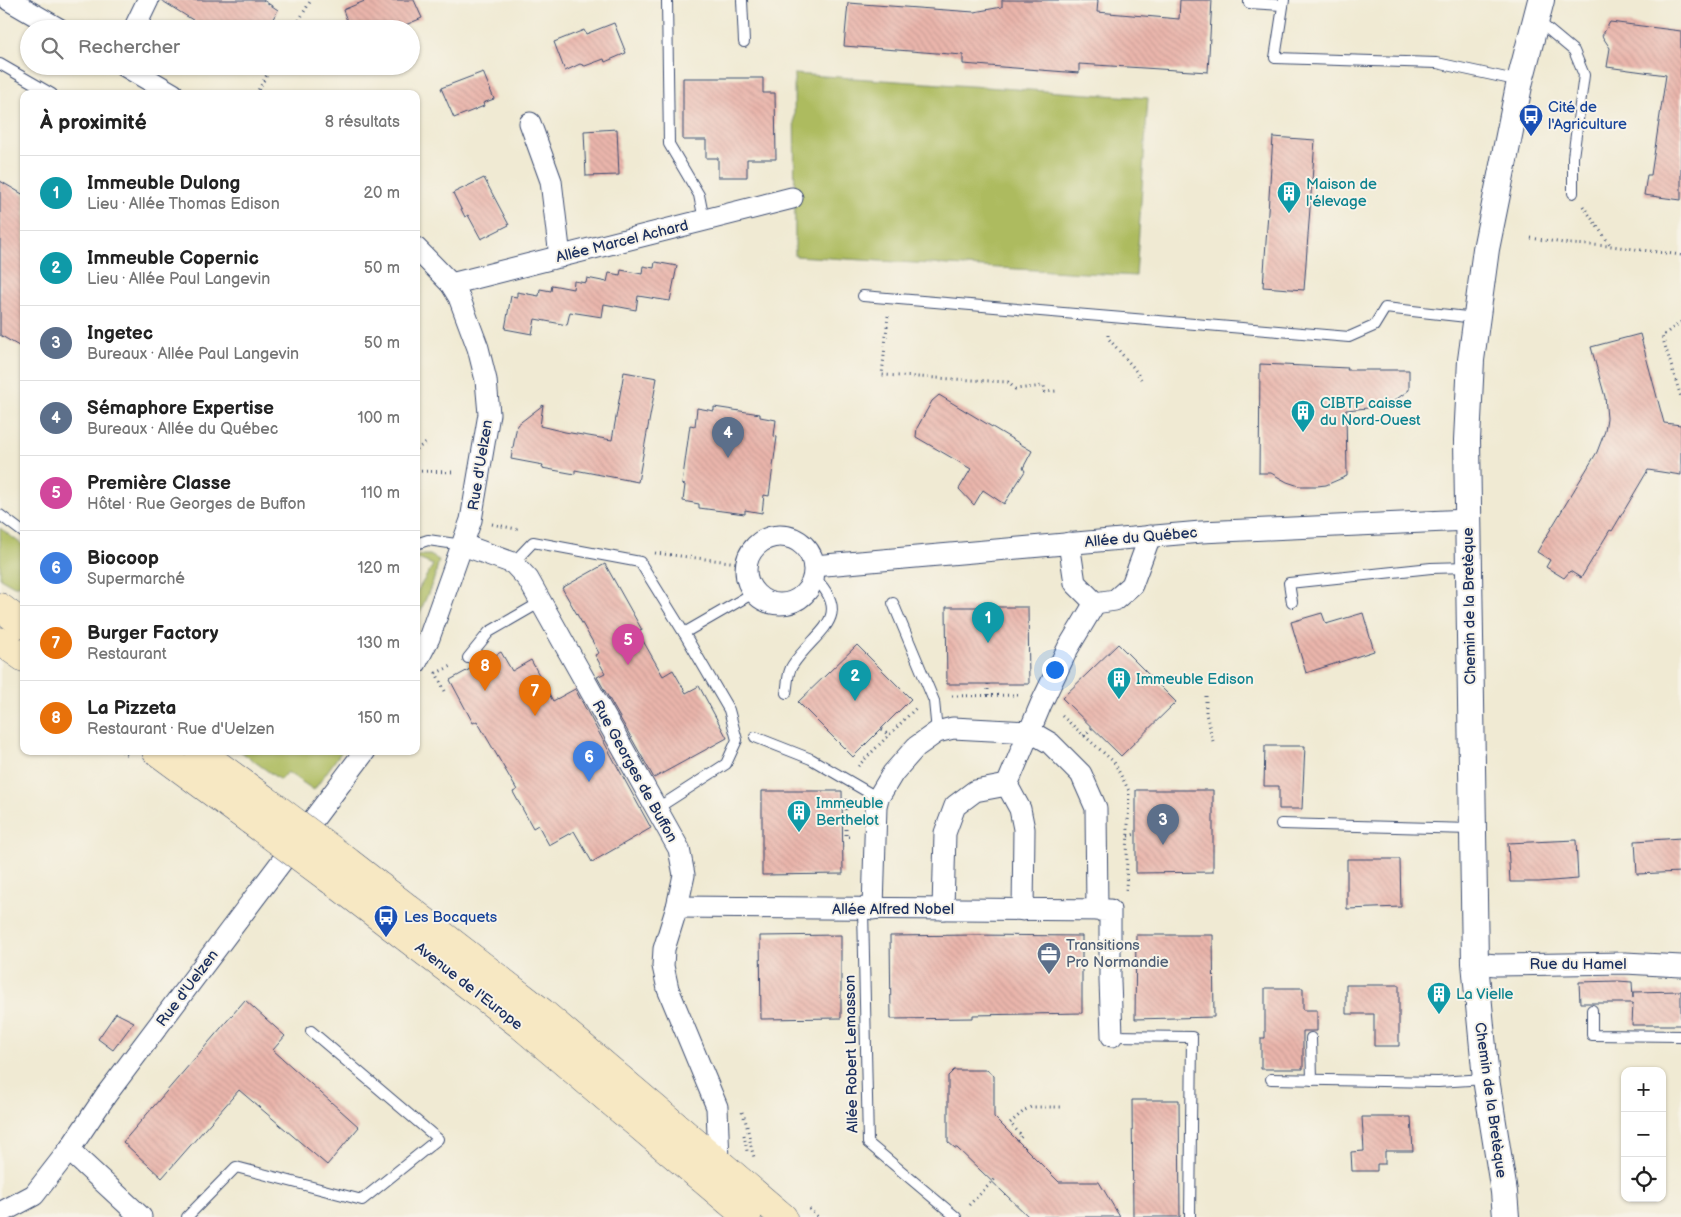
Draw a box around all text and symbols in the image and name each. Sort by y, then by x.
search box [20,20,420,75]
icon: search [38,34,66,62]
text: Rechercher [78,36,180,59]
place label: Cité de l'Agriculture [1548,98,1627,134]
bus stop icon: Cité de l'Agriculture [1518,103,1544,137]
text: À proximité [40,110,147,135]
text: 8 résultats [325,113,400,132]
text: Immeuble Dulong [87,172,240,195]
place label: Maison de l'élevage [1306,175,1377,211]
building icon: Maison de l'élevage [1276,180,1302,214]
text: 1 [53,184,59,203]
text: 20 m [364,184,400,203]
text: Lieu · Allée Thomas Edison [87,195,280,214]
street label: Allée Marcel Achard [554,216,690,267]
text: Immeuble Copernic [87,247,259,270]
text: 2 [51,259,61,278]
text: 50 m [364,259,400,278]
text: Lieu · Allée Paul Langevin [87,270,270,289]
text: Ingetec [87,322,153,345]
text: 3 [51,334,61,353]
text: 50 m [364,334,400,353]
text: Bureaux · Allée Paul Langevin [87,345,299,364]
place label: CIBTP caisse du Nord-Ouest [1320,394,1421,430]
text: Sémaphore Expertise [87,397,274,420]
building icon: CIBTP caisse du Nord-Ouest [1290,399,1316,433]
text: 4 [51,409,61,428]
text: 100 m [357,409,400,428]
pin: 4 [712,417,744,458]
street label: Rue d'Uelzen [464,418,497,512]
text: Bureaux · Allée du Québec [87,420,278,439]
text: Première Classe [87,472,231,495]
text: 5 [51,484,61,503]
text: 110 m [361,484,400,503]
text: Hôtel · Rue Georges de Buffon [87,495,306,514]
street label: Allée du Québec [1084,523,1198,552]
street label: Chemin de la Bretèque [1459,527,1480,685]
text: Biocoop [87,547,159,570]
text: 6 [51,559,61,578]
text: 120 m [357,559,400,578]
text: Supermarché [87,570,185,589]
pin: 1 [972,602,1004,643]
text: Burger Factory [87,622,218,645]
pin: 5 [612,624,644,665]
text: 7 [52,634,60,653]
text: 130 m [357,634,400,653]
text: Restaurant [87,645,167,664]
pin: 8 [469,650,501,691]
your location [1042,657,1068,683]
pin: 2 [839,660,871,701]
building icon: Immeuble Edison [1106,666,1132,700]
place label: Immeuble Edison [1136,670,1254,689]
pin: 7 [519,675,551,716]
text: La Pizzeta [87,697,176,720]
street label: Rue Georges de Buffon [588,697,682,846]
text: 8 [51,709,61,728]
text: 150 m [358,709,400,728]
text: Restaurant · Rue d'Uelzen [87,720,275,739]
pin: 6 [573,741,605,782]
place label: Immeuble Berthelot [816,794,883,830]
building icon: Immeuble Berthelot [786,799,812,833]
pin: 3 [1147,804,1179,845]
street label: Allée Alfred Nobel [832,900,954,919]
bus stop icon: Les Bocquets [373,904,399,938]
place label: Les Bocquets [404,908,498,927]
place label: Transitions Pro Normandie [1066,936,1169,972]
street label: Avenue de l'Europe [411,938,527,1034]
office icon: Transitions Pro Normandie [1036,941,1062,975]
street label: Rue d'Uelzen [152,946,223,1031]
street label: Rue du Hamel [1529,955,1627,974]
street label: Allée Robert Lemasson [841,975,862,1133]
building icon: La Vielle [1426,981,1452,1015]
place label: La Vielle [1456,985,1514,1004]
street label: Chemin de la Bretèque [1470,1021,1511,1179]
map controls [1621,1067,1666,1202]
button: + [1621,1067,1666,1112]
button: − [1621,1112,1666,1157]
button: locate [1621,1157,1666,1202]

